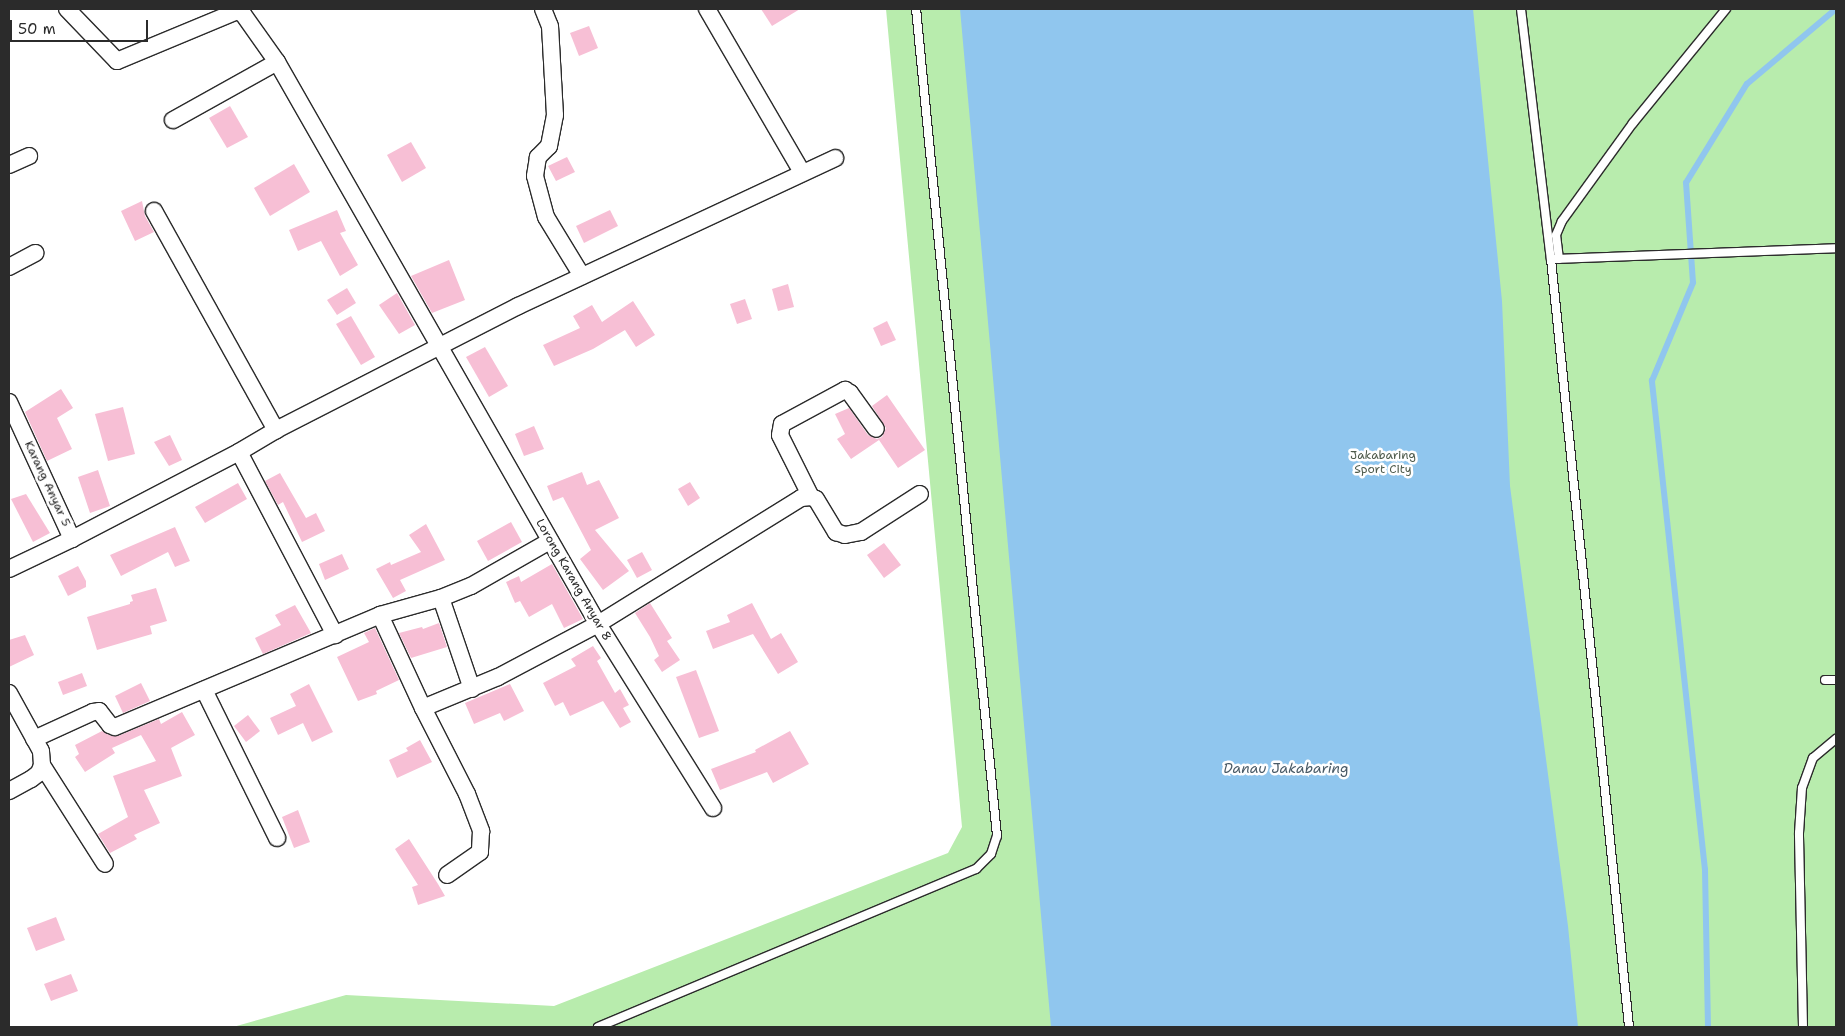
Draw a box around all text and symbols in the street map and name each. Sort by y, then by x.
scale bar [12,10,150,42]
text: 50 m [18,19,56,39]
street label: Karang Anyar 5 [21,439,73,529]
park label: Jakabaring Sport City [1350,449,1416,477]
street label: Lorong Karang Anyar 8 [532,516,614,644]
water label: Danau Jakabaring [1223,760,1349,776]

